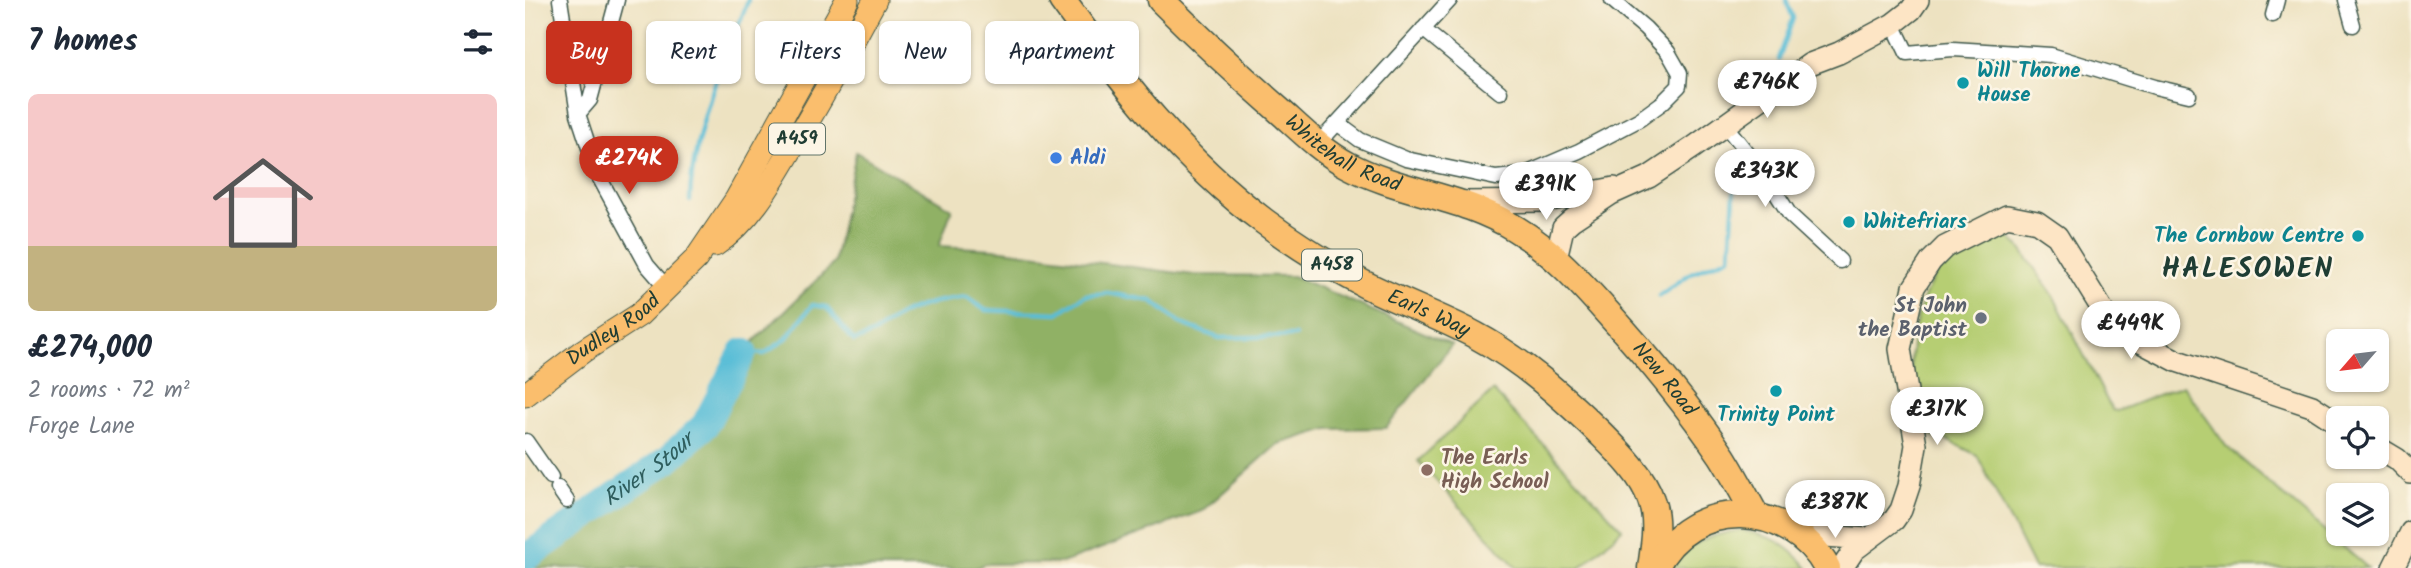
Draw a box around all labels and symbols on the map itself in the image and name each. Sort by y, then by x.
place label: Will Thorne House [1977,55,2081,112]
pin: £746K [1718,60,1816,120]
marker: Will Thorne House [1955,75,1971,91]
street label: Whitehall Road [1277,106,1406,202]
road number: A459 [769,124,825,154]
pin: £274K [580,136,678,196]
place label: Aldi [1070,142,1106,175]
marker: Aldi [1048,150,1064,166]
pin: £343K [1716,150,1814,209]
pin: £391K [1497,162,1595,222]
place label: Whitefriars [1863,206,1967,239]
marker: Whitefriars [1841,214,1857,230]
place label: The Cornbow Centre [2154,220,2344,253]
marker: The Cornbow Centre [2350,228,2366,244]
district label: HALESOWEN [2162,247,2334,292]
road number: A458 [1302,249,1362,280]
street label: Earls Way [1382,281,1476,347]
street label: Dudley Road [559,285,669,375]
place label: St John the Baptist [1858,290,1968,347]
pin: £449K [2082,302,2180,361]
marker: St John the Baptist [1973,310,1989,326]
north arrow [2326,329,2389,392]
street label: New Road [1624,334,1705,424]
marker: Trinity Point [1768,383,1784,399]
pin: £317K [1888,388,1986,447]
place label: Trinity Point [1717,399,1835,432]
water label: River Stour [596,422,706,517]
place label: The Earls High School [1441,442,1549,499]
marker: The Earls High School [1419,462,1435,478]
pin: £387K [1786,480,1884,540]

